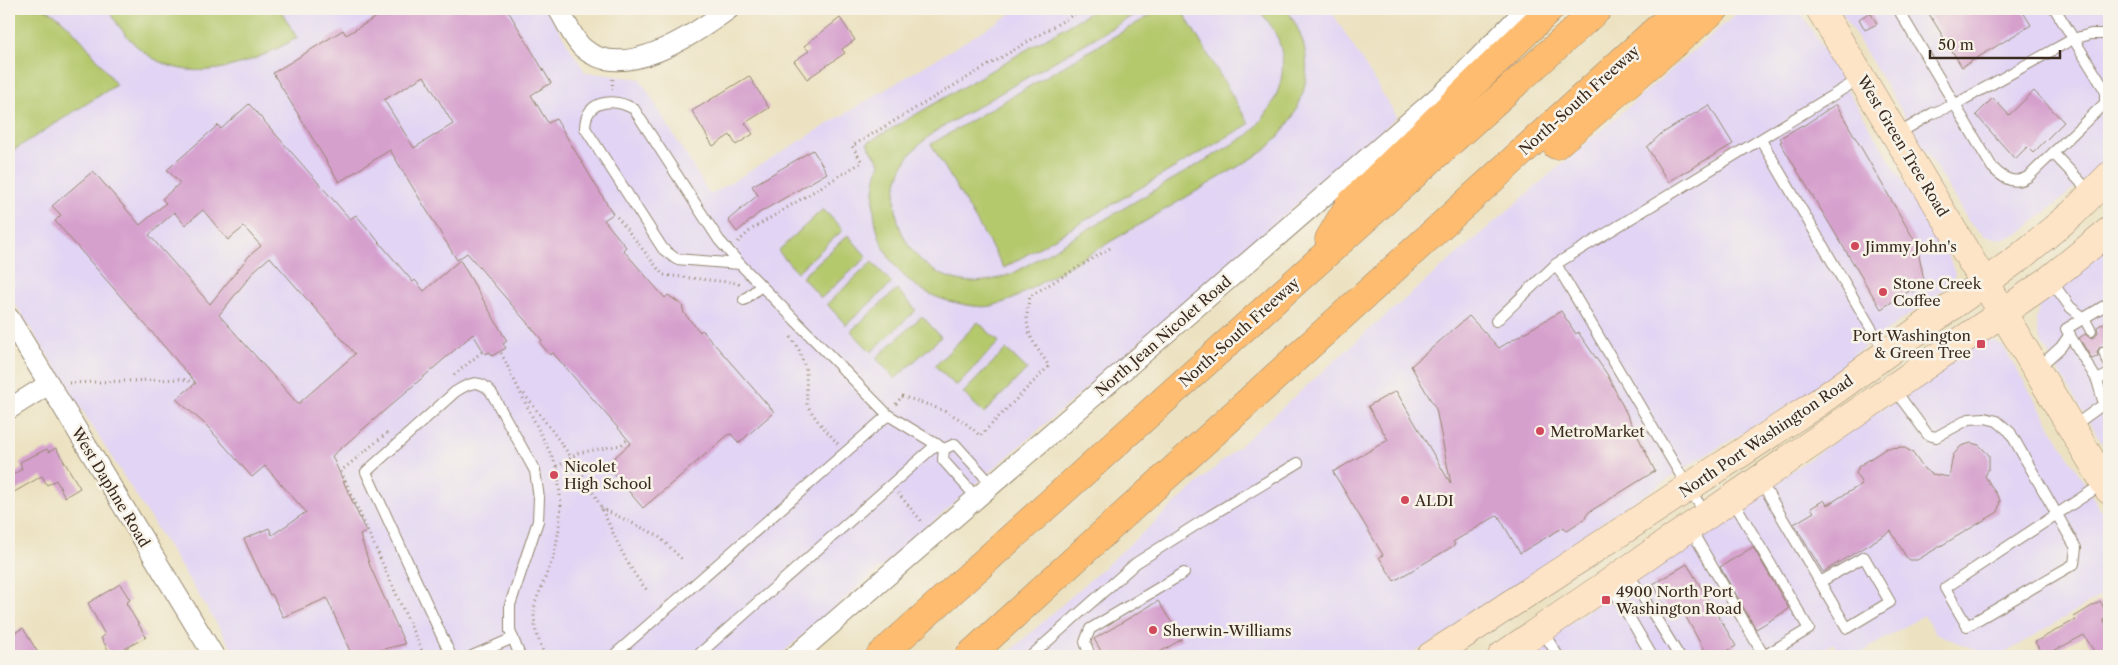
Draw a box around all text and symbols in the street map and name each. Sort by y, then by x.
scale bar [1930,28,2060,60]
text: 50 m [1938,35,1974,54]
street label: North-South Freeway [1515,41,1644,159]
street label: West Green Tree Road [1853,71,1953,220]
place label: Jimmy John's [1863,237,1957,256]
marker: Jimmy John's [1849,240,1861,252]
street label: North Jean Nicolet Road [1091,272,1235,400]
street label: North-South Freeway [1175,273,1304,391]
place label: Stone Creek Coffee [1893,274,1983,310]
marker: Stone Creek Coffee [1877,286,1889,298]
place label: Port Washington & Green Tree [1853,326,1972,362]
marker: Port Washington & Green Tree [1975,338,1987,350]
street label: North Port Washington Road [1675,371,1857,501]
place label: MetroMarket [1550,422,1645,441]
street label: West Daphne Road [67,423,154,551]
marker: MetroMarket [1534,425,1546,437]
place label: Nicolet High School [564,457,652,493]
marker: Nicolet High School [548,469,560,481]
place label: ALDI [1414,491,1454,510]
marker: ALDI [1399,494,1411,506]
place label: 4900 North Port Washington Road [1615,582,1742,618]
marker: 4900 North Port Washington Road [1600,594,1612,606]
place label: Sherwin-Williams [1163,621,1291,640]
marker: Sherwin-Williams [1147,624,1159,636]

